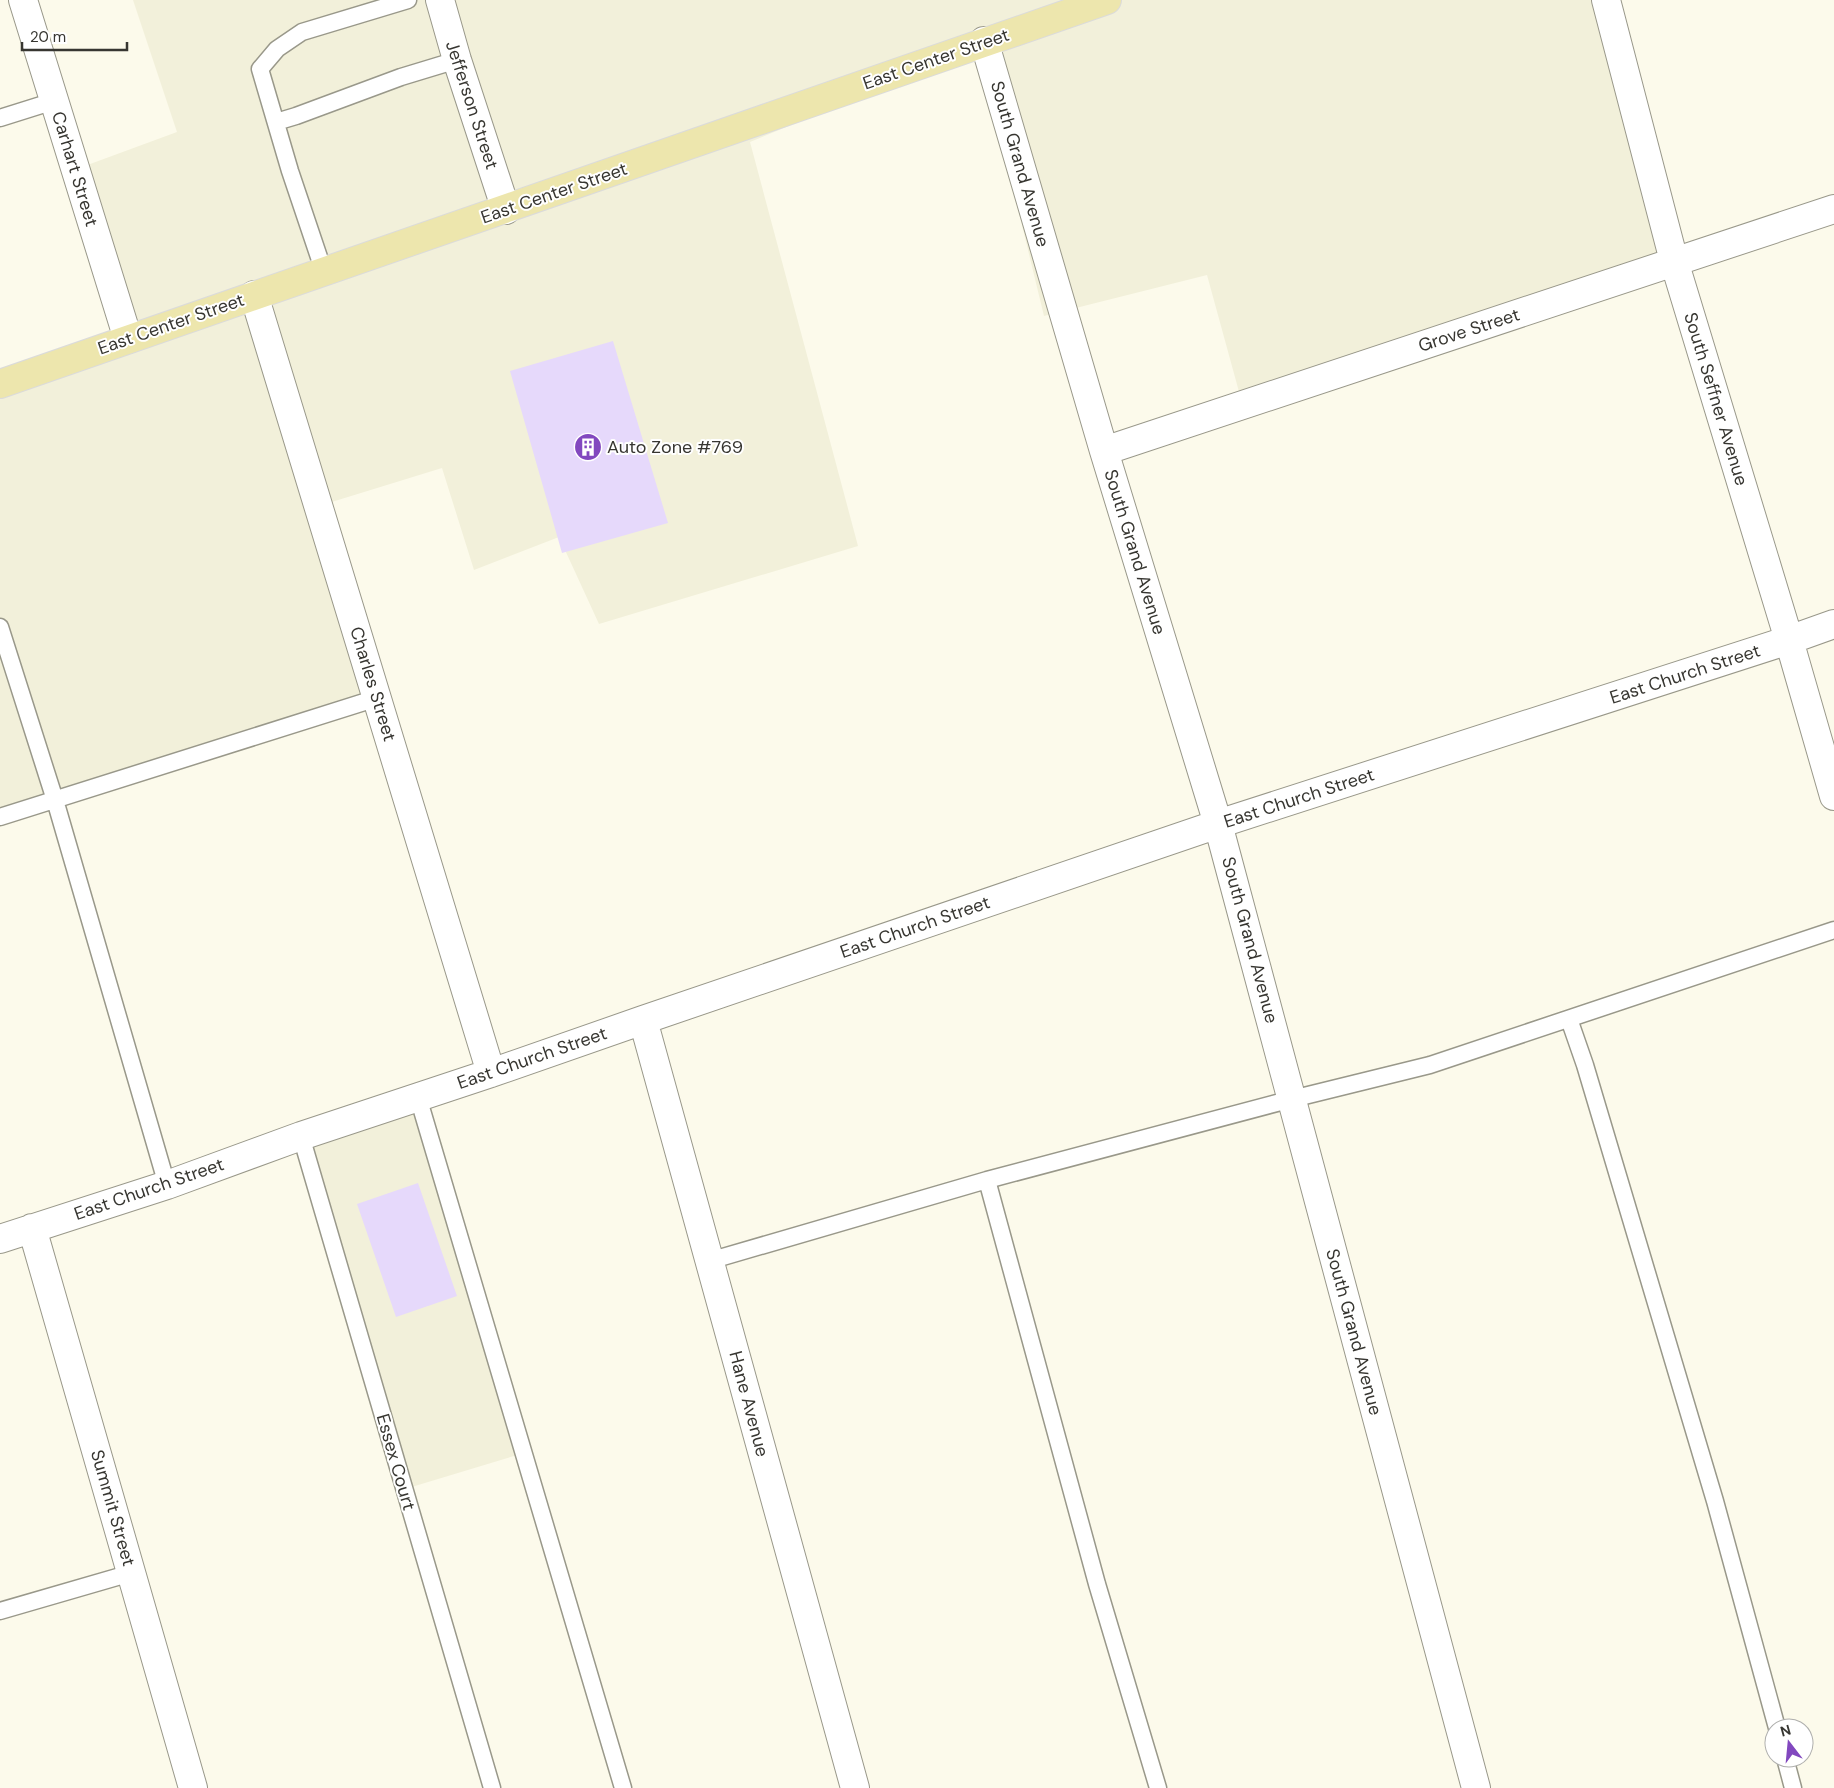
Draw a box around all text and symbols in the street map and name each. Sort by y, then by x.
scale bar [22,20,128,52]
street label: East Center Street [860,23,1012,95]
text: 20 m [30,27,66,47]
street label: Jefferson Street [440,38,504,172]
street label: South Grand Avenue [985,78,1055,250]
street label: Carhart Street [46,109,104,229]
street label: East Center Street [478,157,630,229]
street label: East Center Street [95,288,247,360]
street label: Grove Street [1415,302,1523,358]
street label: South Seffner Avenue [1678,310,1754,488]
building icon: Auto Zone #769 [573,432,603,462]
place label: Auto Zone #769 [607,435,743,459]
street label: South Grand Avenue [1098,467,1172,637]
street label: Charles Street [344,624,402,744]
street label: East Church Street [1607,638,1763,710]
street label: East Church Street [1221,762,1377,834]
street label: South Grand Avenue [1216,854,1284,1026]
street label: East Church Street [837,890,993,964]
street label: East Church Street [454,1021,610,1095]
street label: East Church Street [71,1152,227,1226]
street label: South Grand Avenue [1320,1246,1388,1418]
street label: Hane Avenue [723,1348,775,1460]
street label: Essex Court [371,1411,421,1513]
street label: Summit Street [85,1447,141,1569]
north arrow [1764,1718,1814,1768]
text: N [1778,1720,1793,1741]

